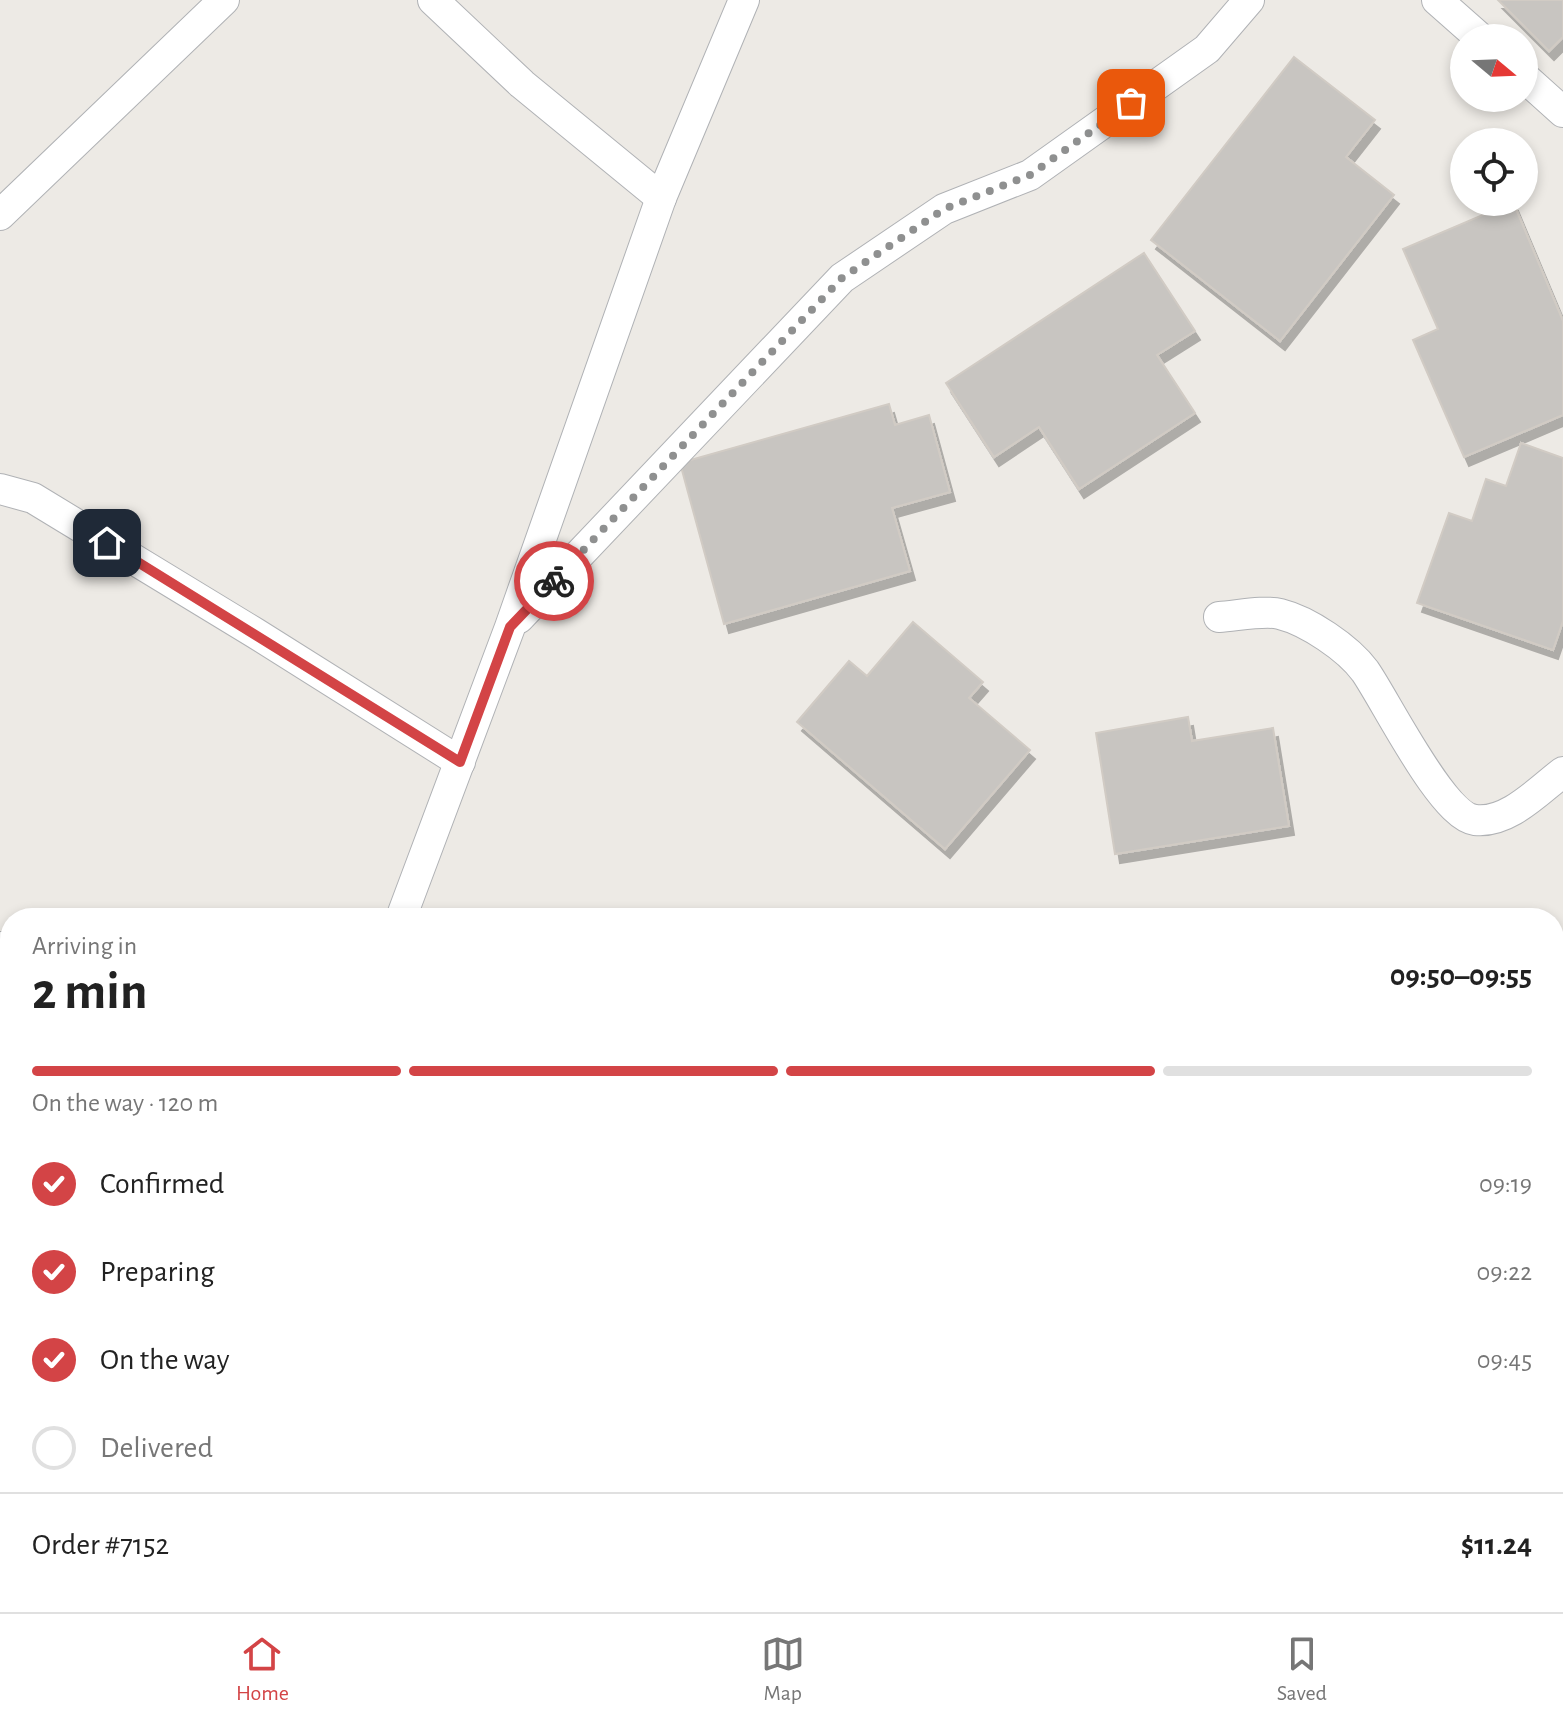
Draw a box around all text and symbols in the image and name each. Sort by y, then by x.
north arrow [1450,24,1538,112]
map controls [1450,24,1538,216]
pin [1097,69,1165,137]
icon: bag [1109,81,1153,125]
button: locate [1450,128,1538,216]
pin [73,509,141,577]
icon: home [85,521,129,565]
courier [514,541,594,621]
icon: bike [532,559,576,603]
text: Arriving in [32,933,137,959]
text: 09:50–09:55 [1390,961,1532,991]
text: 2 min [32,966,147,1018]
text: On the way · 120 m [32,1090,218,1116]
icon: check [32,1162,76,1206]
text: Confirmed [100,1169,224,1199]
text: 09:19 [1479,1171,1532,1197]
icon: check [32,1250,76,1294]
text: Preparing [100,1257,215,1287]
text: 09:22 [1476,1259,1532,1285]
icon: check [32,1338,76,1382]
text: On the way [100,1345,229,1375]
text: 09:45 [1477,1347,1532,1373]
text: Delivered [100,1433,213,1463]
text: Order #7152 [32,1530,169,1560]
text: $11.24 [1461,1530,1532,1560]
tab: Home [236,1632,289,1706]
tab: Map [761,1632,805,1706]
tab: Saved [1277,1632,1327,1706]

